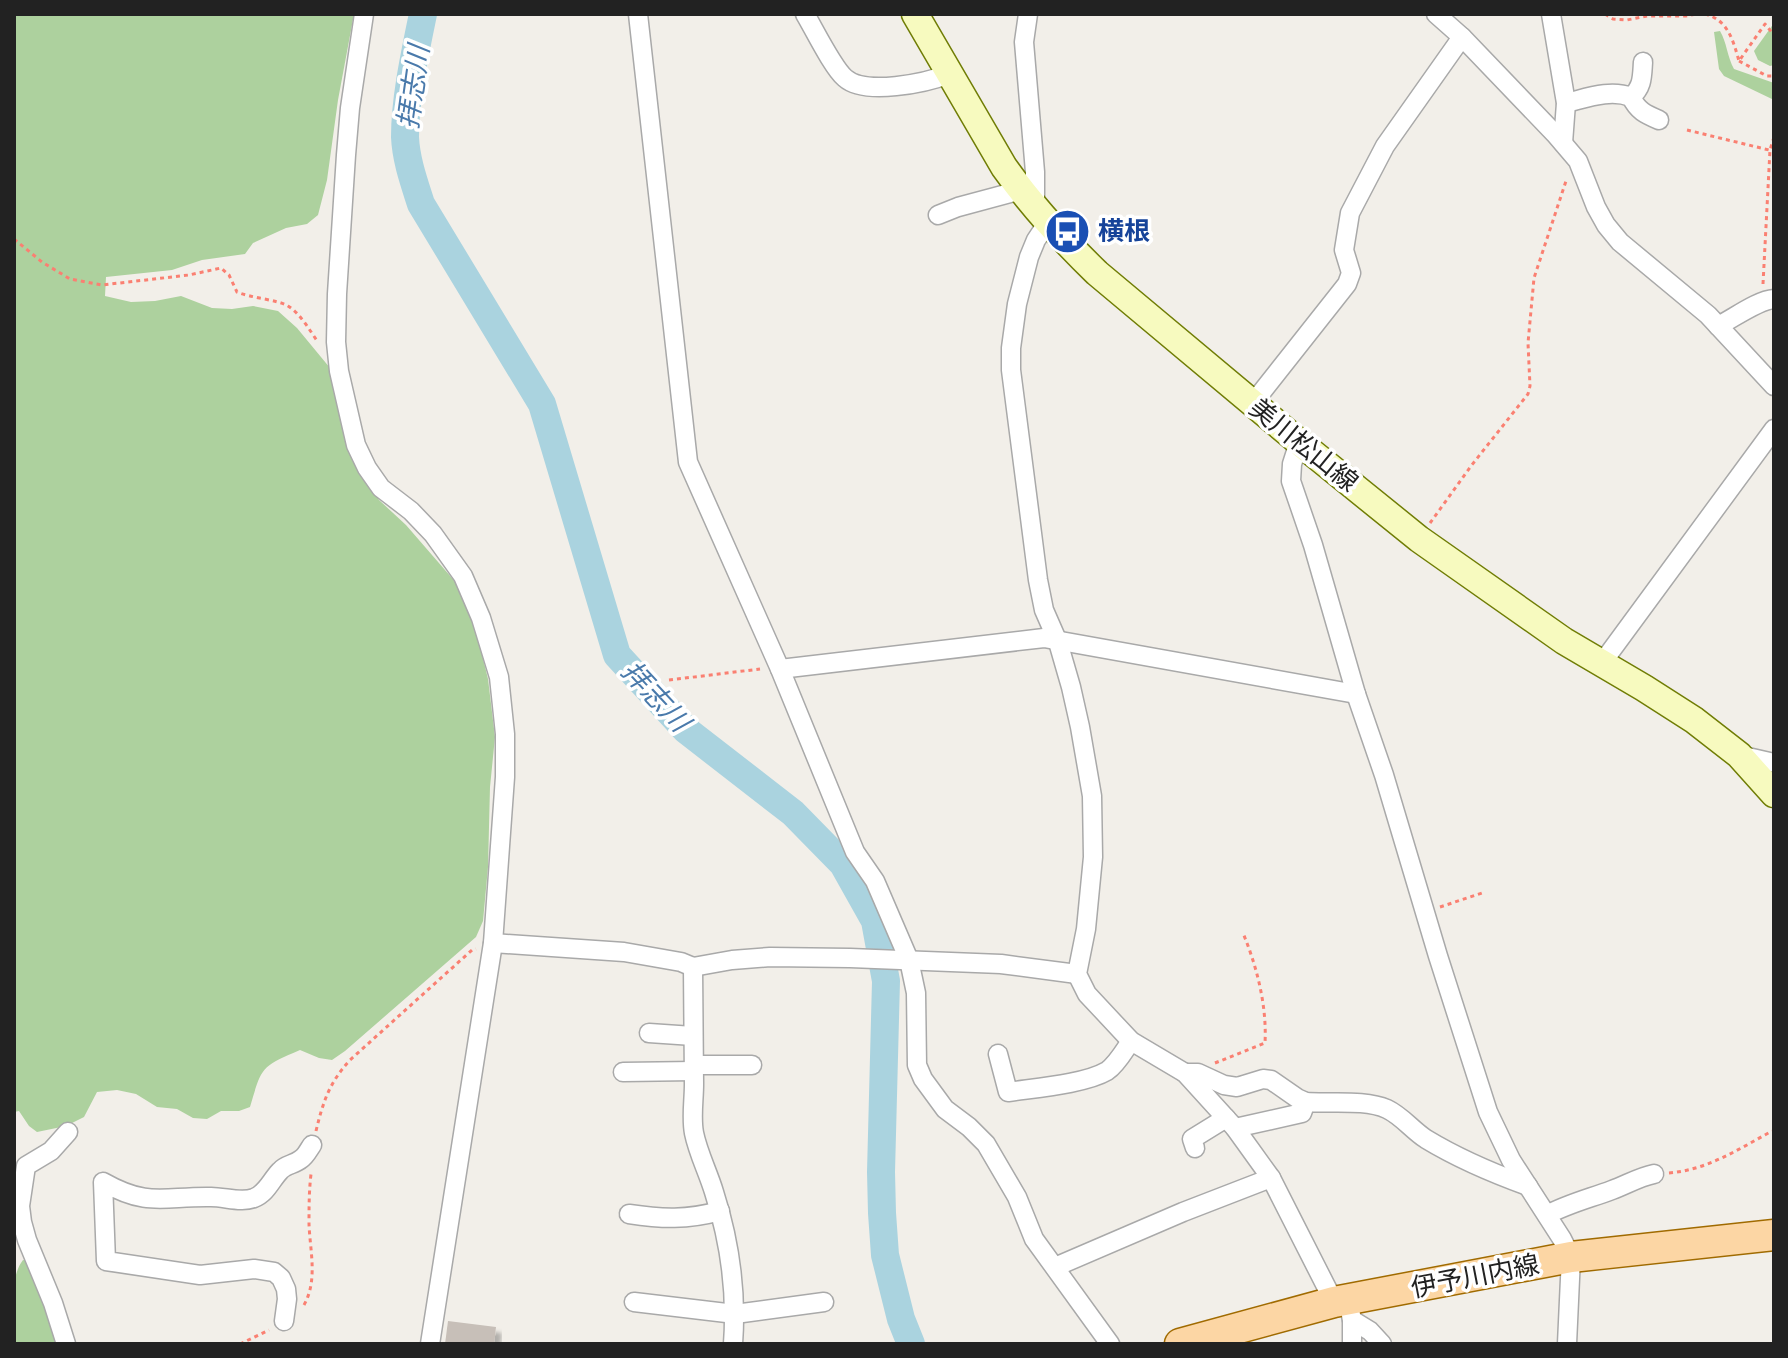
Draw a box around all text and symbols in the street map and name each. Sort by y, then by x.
water label: 拝志川 [390,40,436,131]
bus stop icon: 横根 [1043,207,1091,255]
place label: 横根 [1098,215,1150,247]
street label: 美川松山線 [1243,392,1365,498]
water label: 拝志川 [615,654,699,740]
street label: 伊予川内線 [1408,1248,1542,1304]

